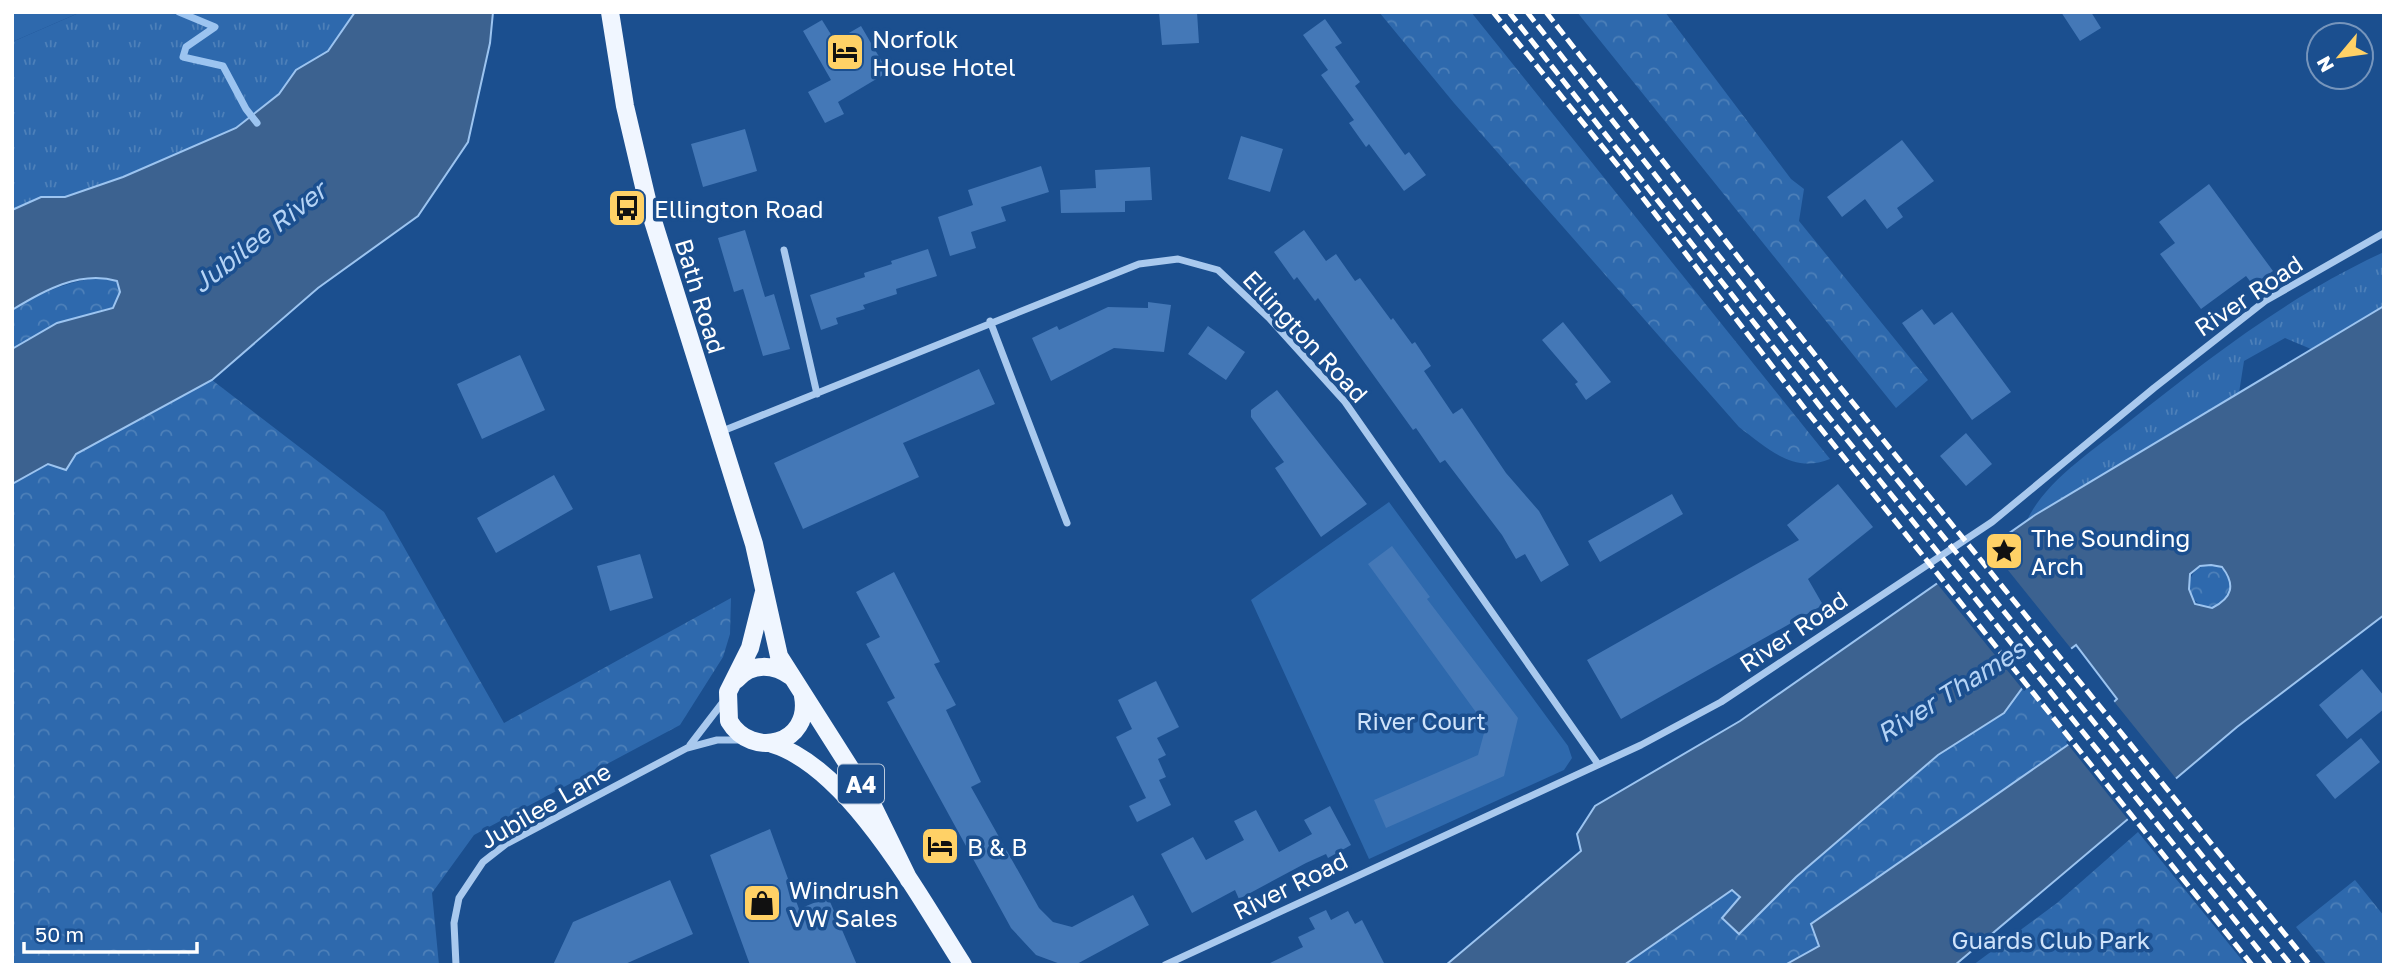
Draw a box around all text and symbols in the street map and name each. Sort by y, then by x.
north arrow [2305,21,2375,91]
place label: Norfolk House Hotel [872,24,1016,81]
hotel icon: Norfolk House Hotel [824,31,866,73]
text: N [2311,53,2338,76]
water label: Jubilee River [186,173,335,299]
bus stop icon: Ellington Road [606,187,648,229]
place label: Ellington Road [654,194,824,223]
street label: Bath Road [670,235,732,357]
street label: River Road [2189,248,2307,342]
street label: Ellington Road [1238,264,1374,408]
place label: The Sounding Arch [2031,523,2190,580]
place icon: The Sounding Arch [1983,530,2025,572]
street label: River Road [1734,584,1852,678]
water label: River Thames [1871,632,2032,749]
park label: River Court [1356,706,1486,735]
street label: Jubilee Lane [474,756,616,854]
road number: A4 [838,764,884,804]
hotel icon: B & B [919,825,961,867]
place label: B & B [967,832,1027,861]
street label: River Road [1228,845,1352,925]
place label: Windrush VW Sales [789,875,899,932]
shop icon: Windrush VW Sales [741,882,783,924]
scale bar [24,911,198,955]
text: 50 m [35,921,84,947]
park label: Guards Club Park [1952,925,2150,954]

